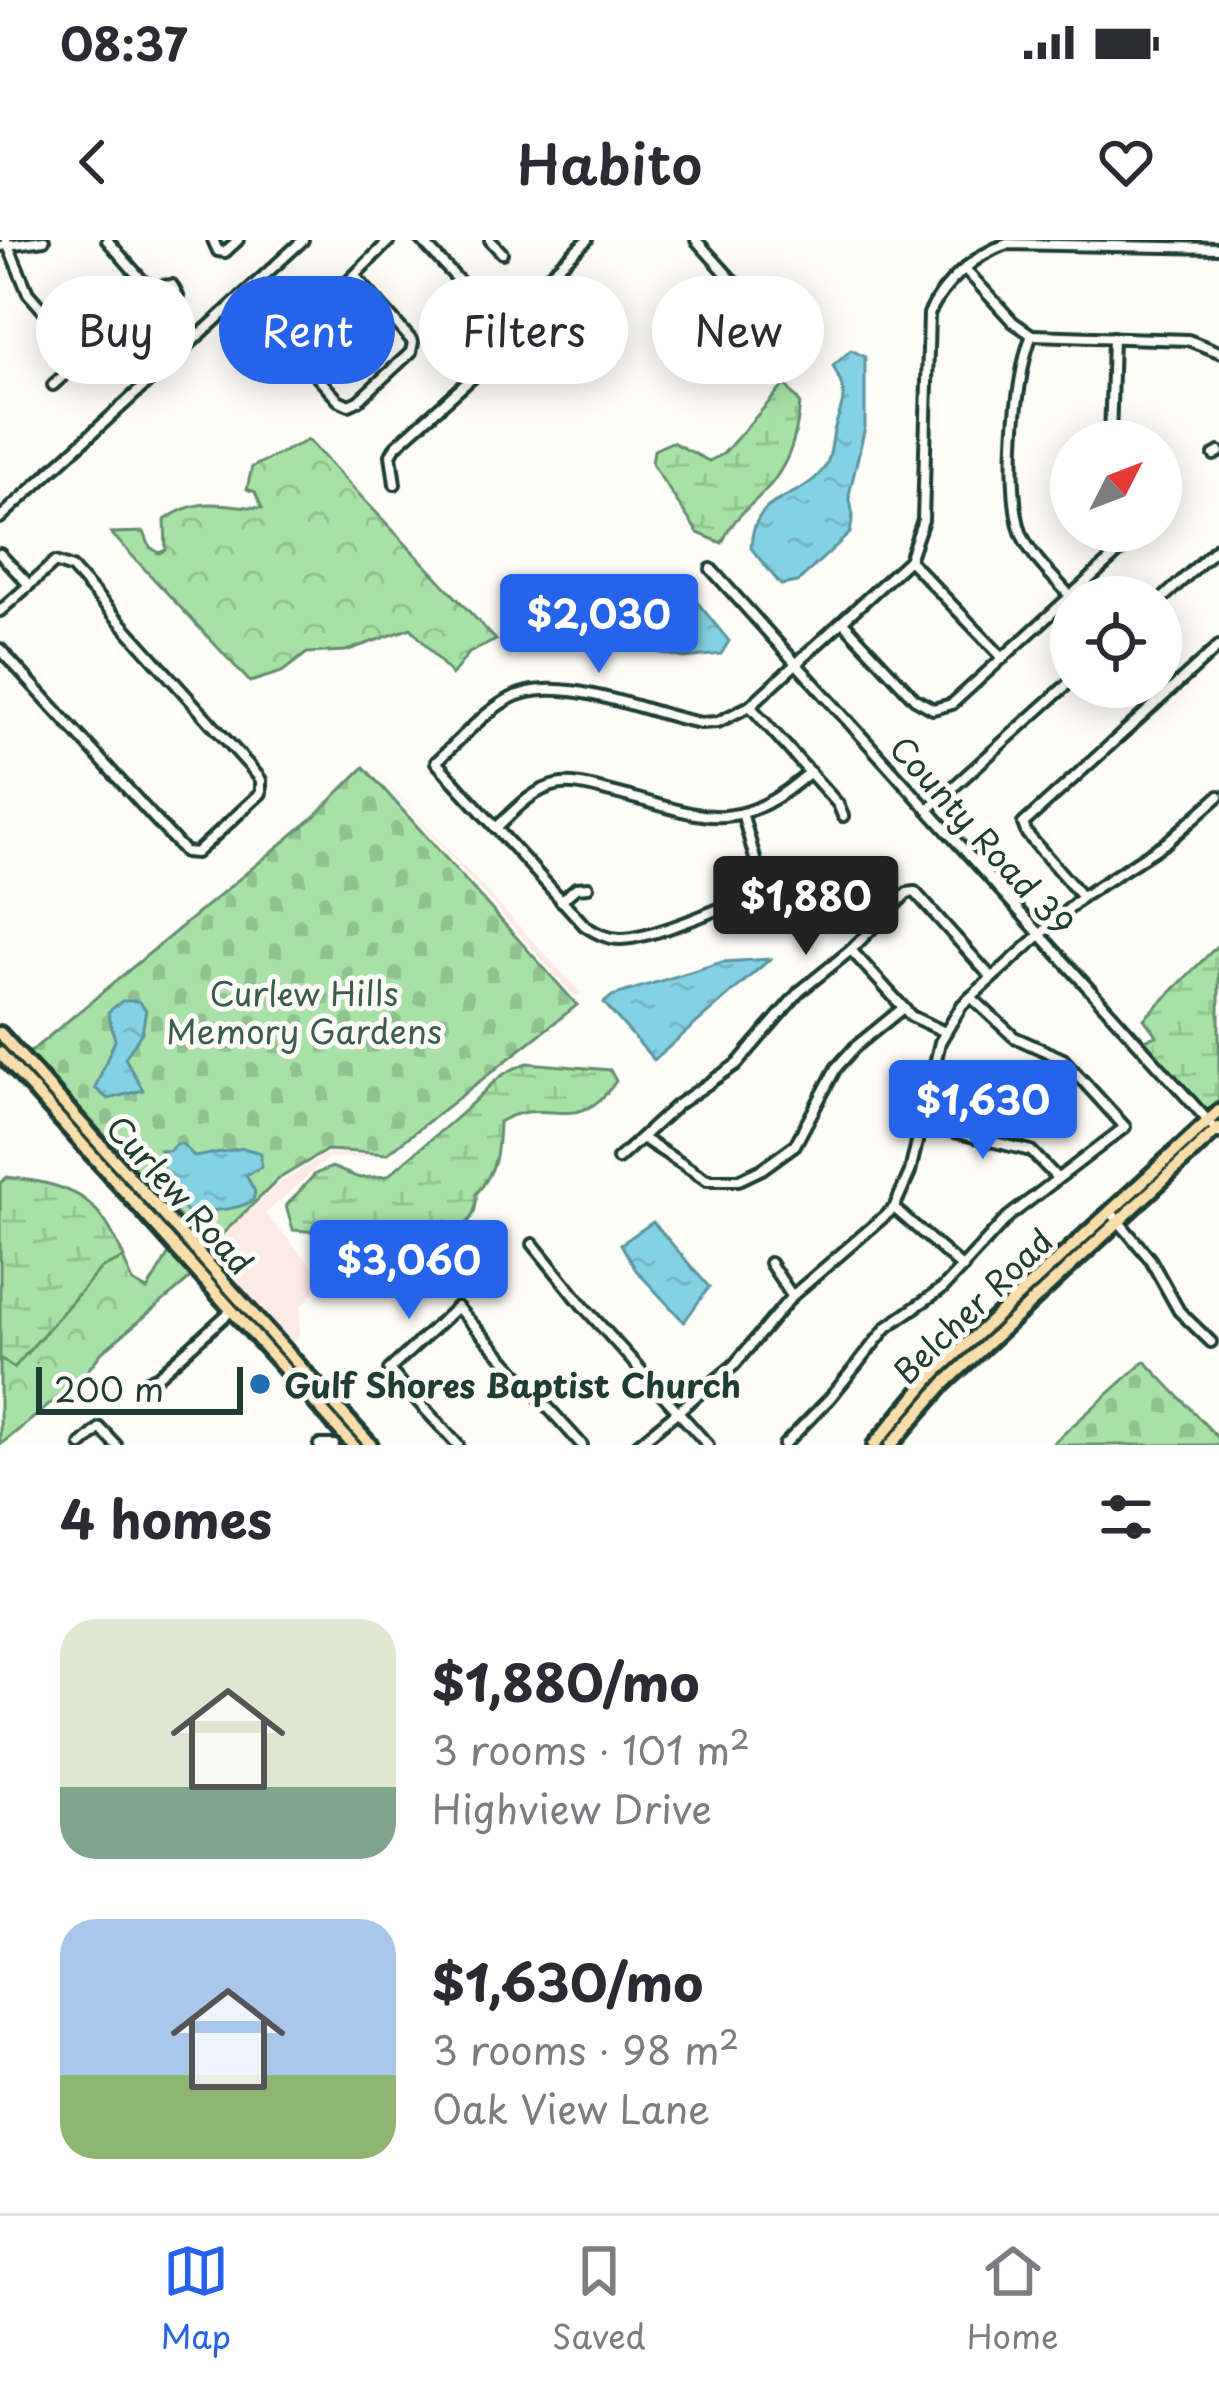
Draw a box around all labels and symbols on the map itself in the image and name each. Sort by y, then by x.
north arrow [1050,420,1182,552]
pin: $2,030 [501,574,697,676]
street label: County Road 39 [879,724,1087,946]
pin: $1,880 [708,856,904,958]
park label: Curlew Hills Memory Gardens [166,967,442,1055]
pin: $1,630 [885,1060,1081,1162]
street label: Curlew Road [96,1103,266,1285]
street label: Belcher Road [881,1216,1063,1394]
pin: $3,060 [311,1220,507,1322]
place label: Gulf Shores Baptist Church [284,1359,741,1409]
scale bar [36,1361,243,1414]
marker: Gulf Shores Baptist Church [247,1371,273,1397]

